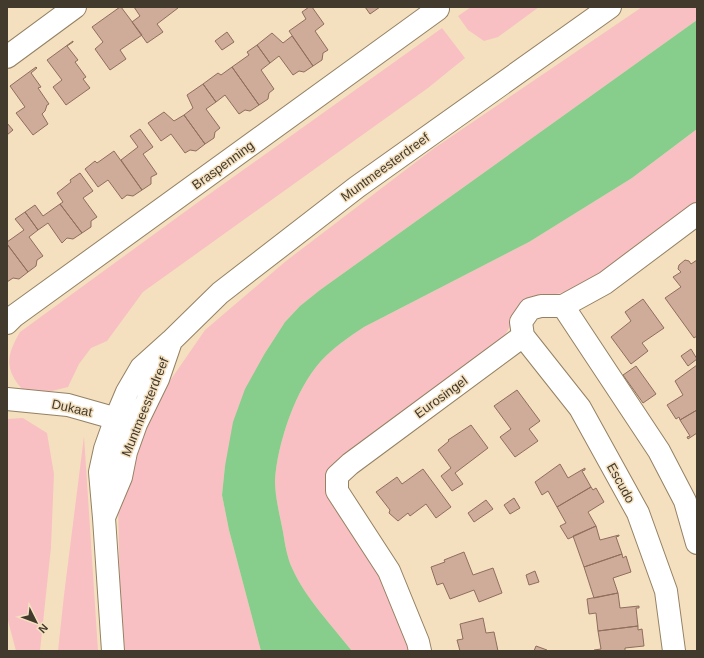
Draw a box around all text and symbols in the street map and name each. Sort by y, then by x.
street label: Muntmeesterdreef [338,130,432,204]
street label: Braspenning [189,137,257,193]
street label: Muntmeesterdreef [118,355,172,459]
street label: Eurosingel [412,373,470,421]
street label: Dukaat [50,396,94,420]
street label: Escudo [604,460,638,506]
north arrow [16,602,56,642]
text: N [36,622,51,636]

